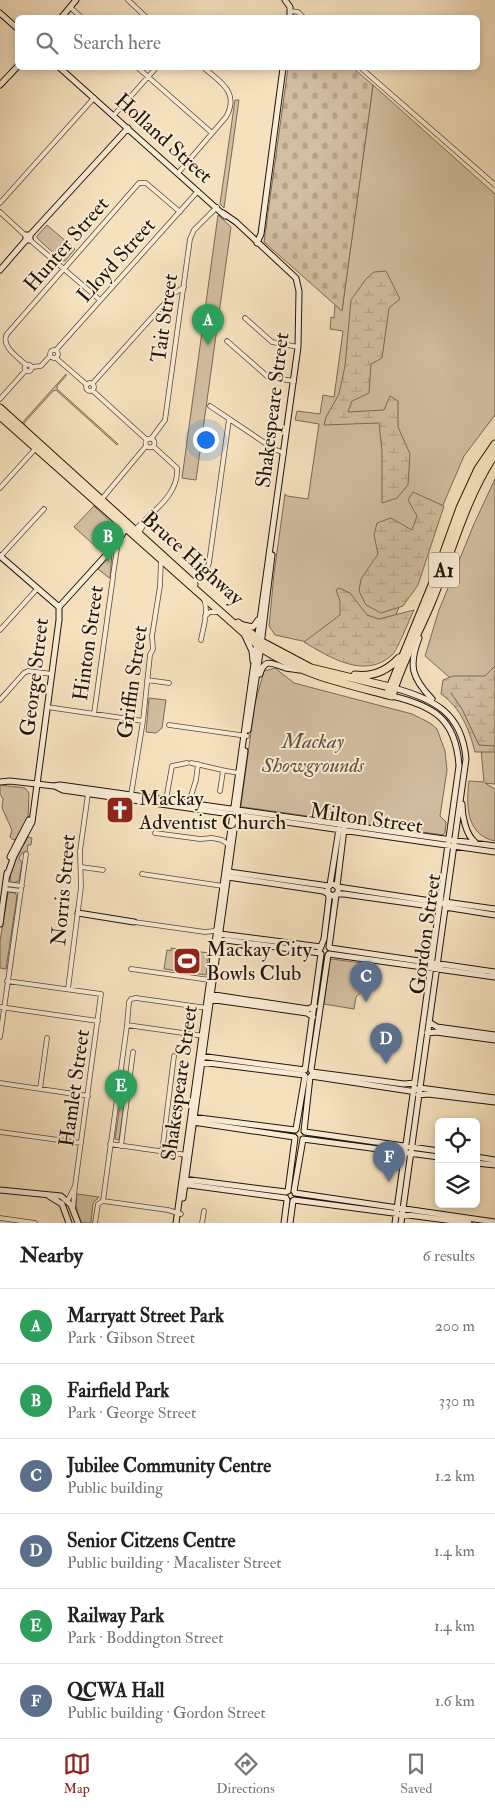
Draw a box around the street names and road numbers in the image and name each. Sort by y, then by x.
street label: Holland Street [109,87,218,190]
street label: Hunter Street [18,191,115,297]
street label: Lloyd Street [71,212,162,308]
street label: Tait Street [145,272,184,364]
street label: Shakespeare Street [250,331,295,489]
street label: Bruce Highway [136,505,250,612]
road number: A1 [429,552,459,588]
street label: Hinton Street [67,583,110,702]
street label: George Street [14,616,55,737]
street label: Griffin Street [111,624,154,740]
street label: Milton Street [308,797,424,840]
street label: Norris Street [45,833,82,947]
street label: Gordon Street [404,872,447,996]
street label: Shakespeare Street [155,1003,204,1163]
street label: Hamlet Street [53,1028,96,1148]

